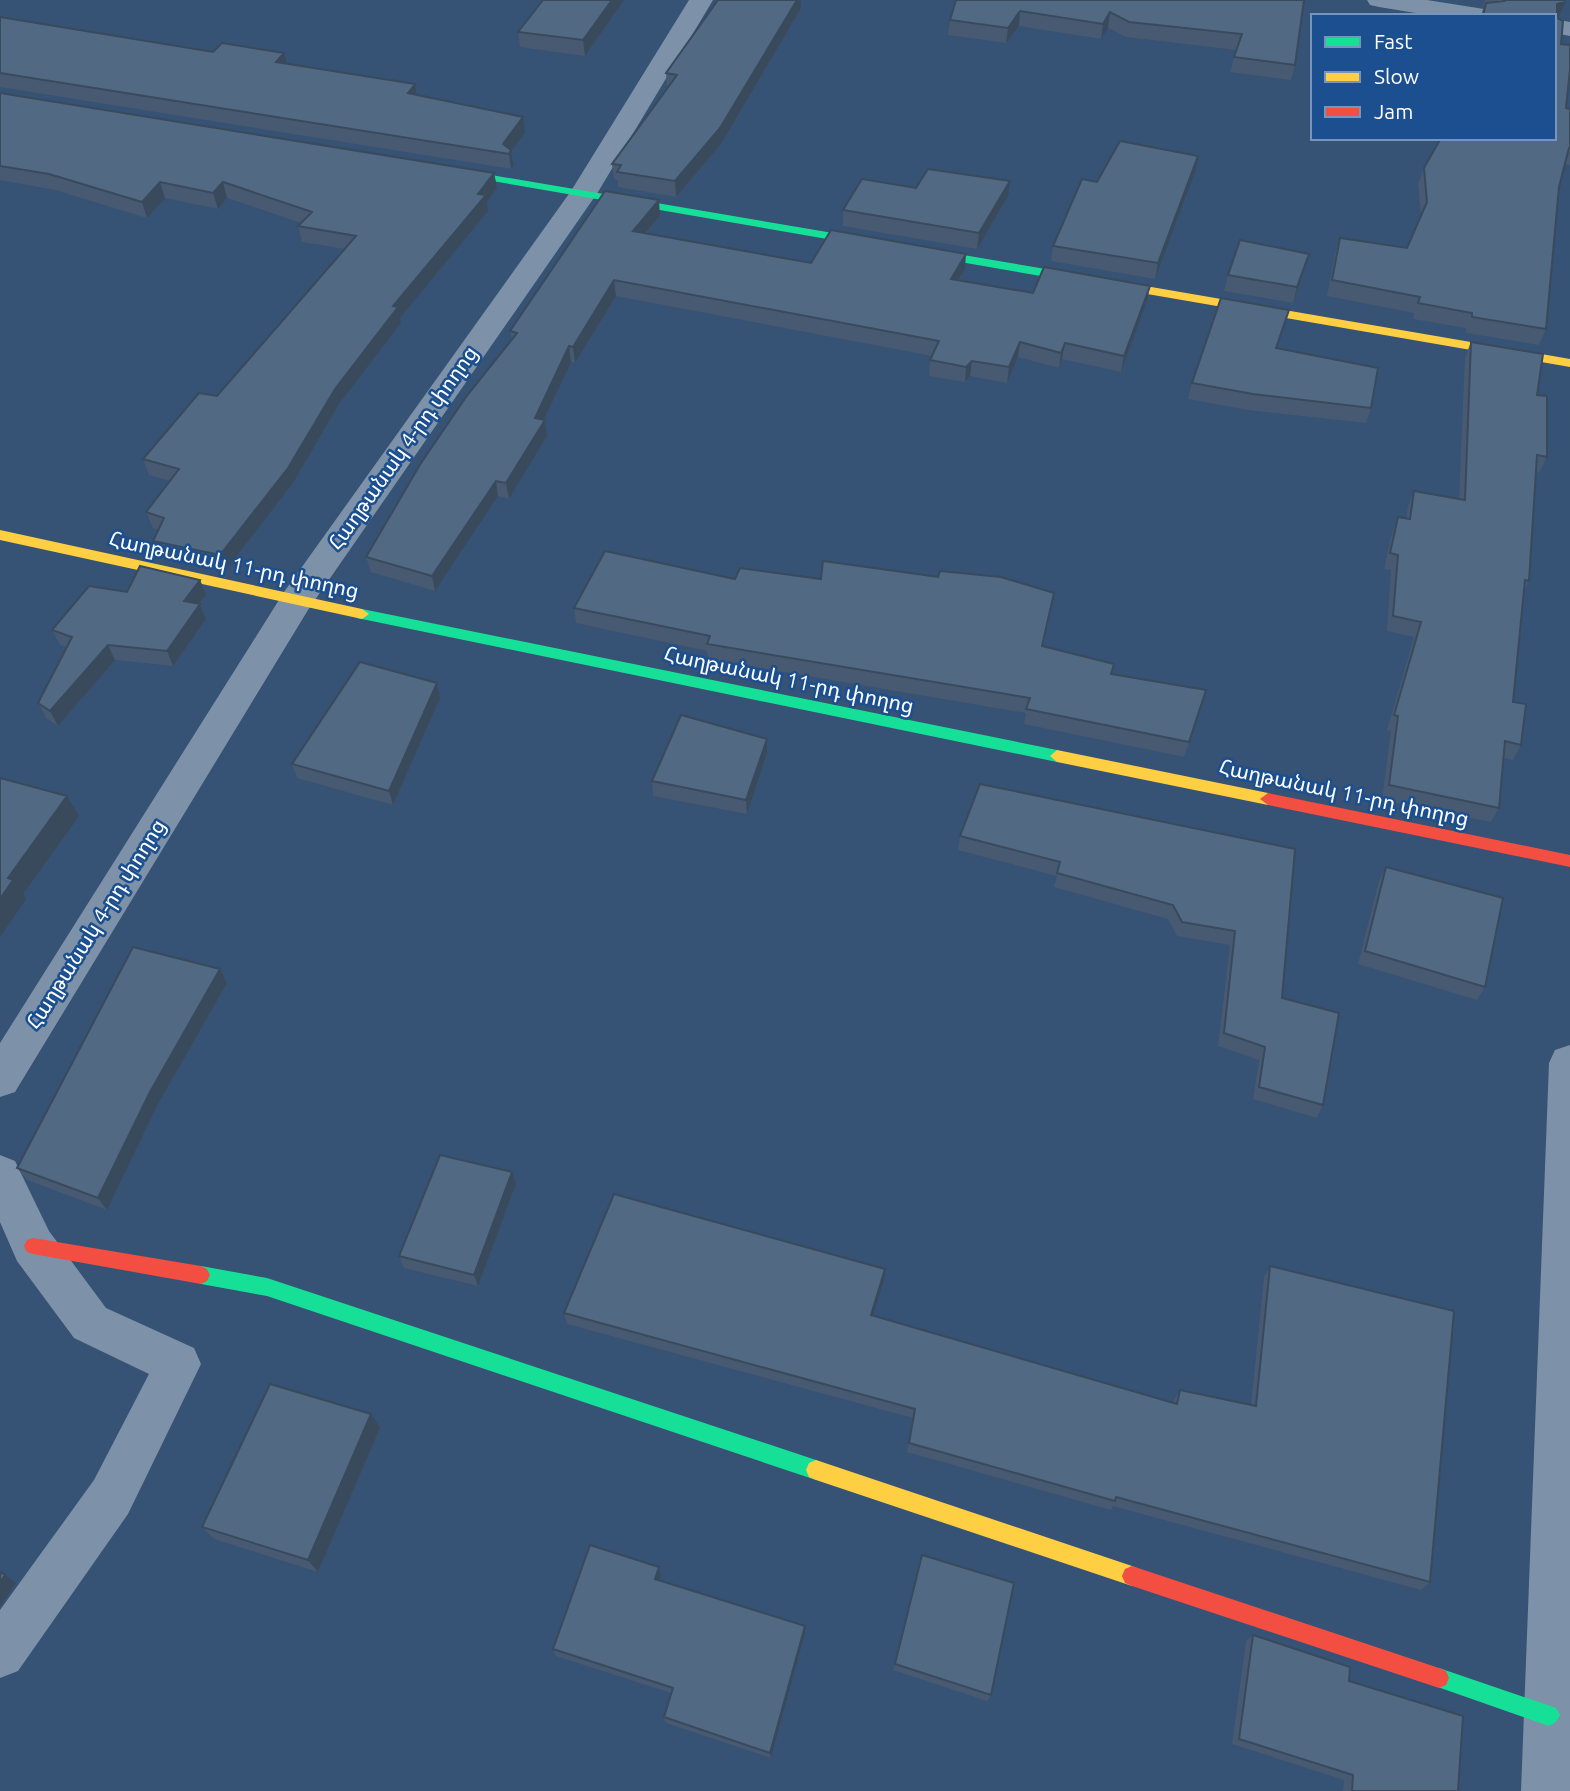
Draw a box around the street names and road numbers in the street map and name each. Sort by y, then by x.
street label: Հաղթանակ 4-րդ փողոց [323,341,482,554]
street label: Հաղթանակ 11-րդ փողոց [107,526,361,603]
street label: Հաղթանակ 11-րդ փողոց [662,641,916,718]
street label: Հաղթանակ 11-րդ փողոց [1217,754,1471,831]
street label: Հաղթանակ 4-րդ փողոց [21,814,171,1033]

